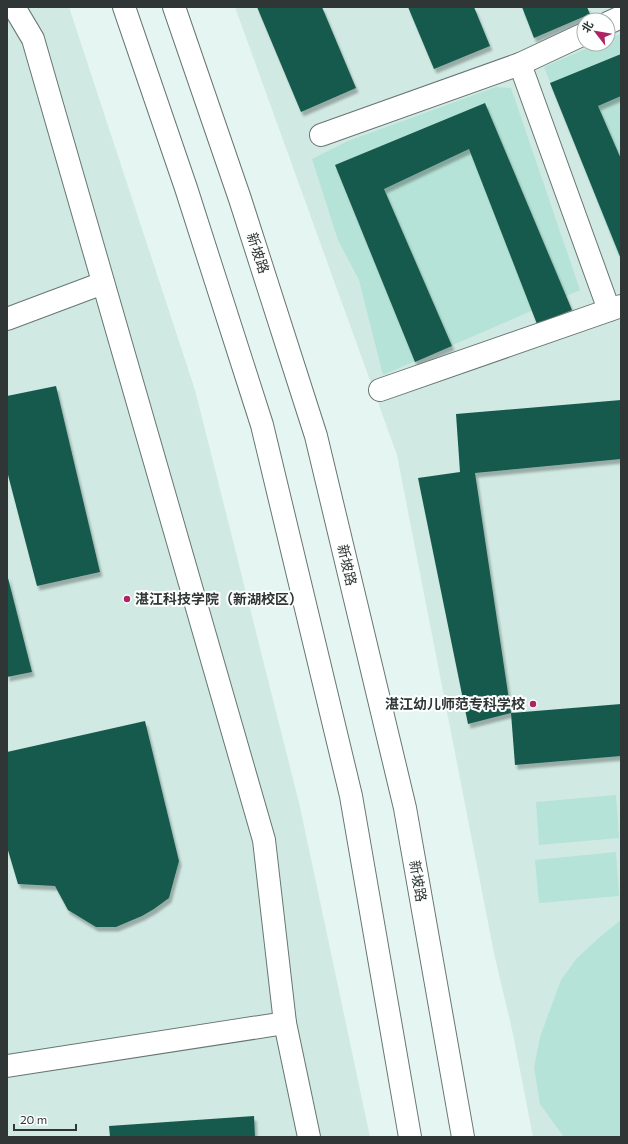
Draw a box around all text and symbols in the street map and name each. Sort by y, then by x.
north arrow [576,12,616,52]
text: 北 [579,19,595,35]
street label: 新坡路 [244,230,273,275]
street label: 新坡路 [334,543,360,587]
place label: 湛江科技学院（新湖校区） [135,590,303,607]
marker: 湛江科技学院（新湖校区） [122,594,132,604]
place label: 湛江幼儿师范专科学校 [385,695,525,712]
marker: 湛江幼儿师范专科学校 [528,699,538,709]
street label: 新坡路 [406,859,431,903]
scale bar [14,1106,76,1132]
text: 20 m [20,1112,47,1126]

